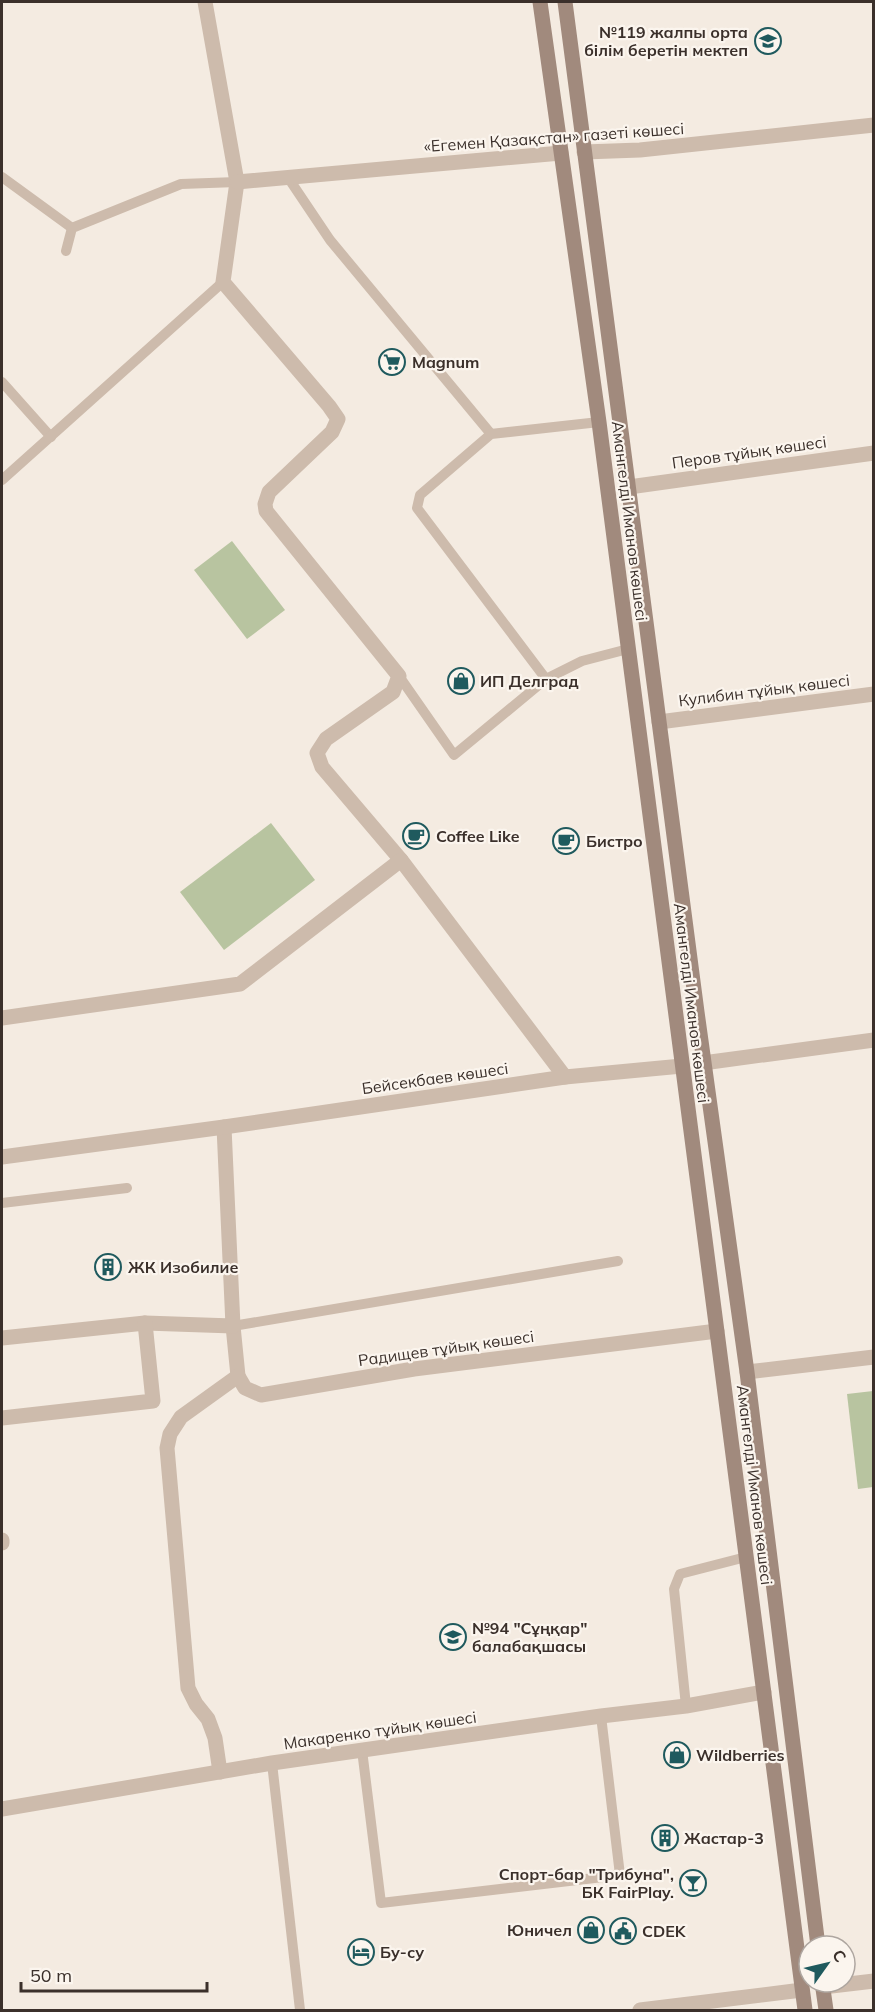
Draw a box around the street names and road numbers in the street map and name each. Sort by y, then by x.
street label: «Егемен Қазақстан» газеті көшесі [423,118,685,156]
street label: Амангелді Иманов көшесі [608,420,652,622]
street label: Перов тұйық көшесі [670,431,828,473]
street label: Кулибин тұйық көшесі [677,670,851,710]
street label: Амангелді Иманов көшесі [670,902,714,1104]
street label: Бейсекбаев көшесі [360,1058,510,1098]
street label: Радищев тұйық көшесі [357,1326,535,1370]
street label: Амангелді Иманов көшесі [733,1384,777,1586]
street label: Макаренко тұйық көшесі [282,1707,478,1753]

